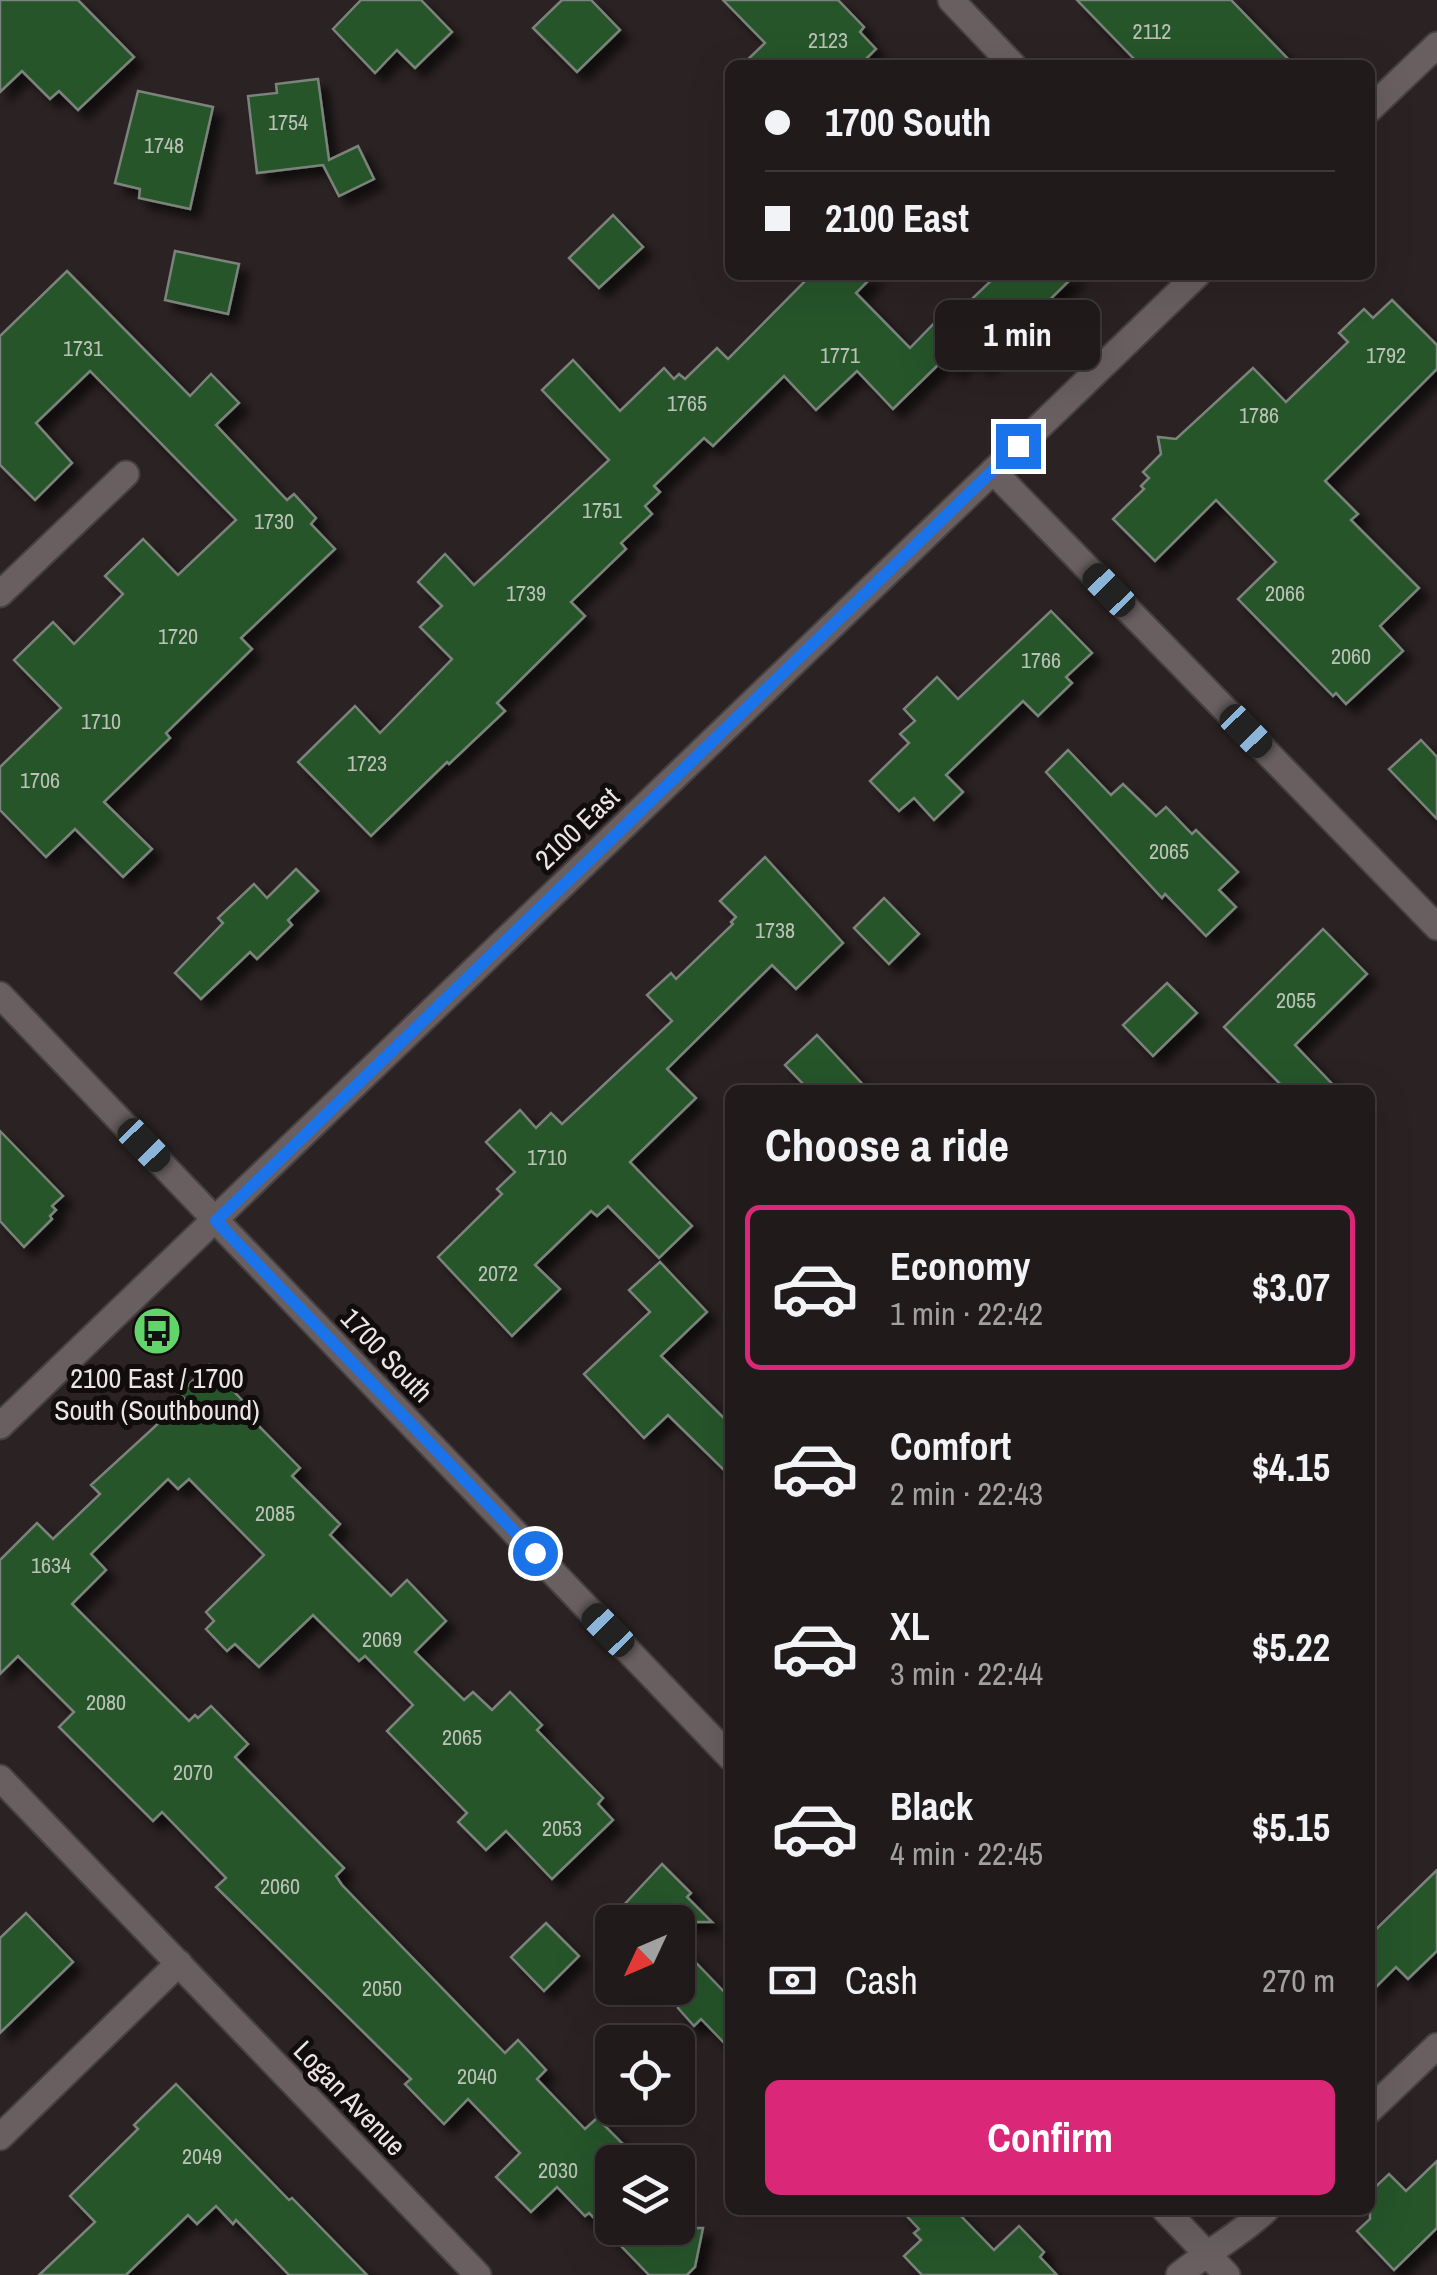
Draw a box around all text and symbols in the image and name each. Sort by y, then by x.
house number: 2112 [1133,16,1171,46]
house number: 2123 [808,25,848,55]
text: 1700 South [825,97,991,148]
house number: 1754 [268,107,308,137]
house number: 1748 [144,130,184,160]
text: 2100 East [825,193,969,244]
callout: 1 min [936,301,1100,371]
text: 1 min [983,313,1052,356]
house number: 1731 [63,333,103,363]
house number: 1771 [820,340,860,370]
house number: 1792 [1366,340,1406,370]
house number: 1765 [667,388,707,418]
house number: 1786 [1239,400,1279,430]
route end [996,424,1041,469]
house number: 1751 [582,495,622,525]
house number: 1730 [254,506,294,536]
car [1077,558,1141,622]
house number: 1739 [506,578,546,608]
house number: 2066 [1265,578,1305,608]
house number: 1720 [158,621,198,651]
house number: 2060 [1331,641,1371,671]
house number: 1766 [1021,645,1061,675]
car [1214,699,1278,763]
house number: 1710 [81,706,121,736]
house number: 1723 [347,748,387,778]
house number: 1706 [20,765,60,795]
street label: 2100 East [527,778,627,878]
house number: 2065 [1149,836,1189,866]
house number: 1738 [755,915,795,945]
house number: 2055 [1276,985,1316,1015]
car [112,1113,176,1177]
text: Choose a ride [765,1114,1009,1175]
house number: 1710 [527,1142,567,1172]
text: Economy [890,1241,1030,1292]
icon: car [770,1243,860,1333]
house number: 2072 [478,1258,518,1288]
text: $3.07 [1252,1262,1330,1313]
text: 1 min · 22:42 [890,1292,1043,1335]
street label: 1700 South [333,1300,441,1410]
bus stop icon: 2100 East / 1700 South (Southbound) [131,1305,183,1357]
place label: 2100 East / 1700 South (Southbound) [54,1359,260,1429]
text: Comfort [890,1421,1011,1472]
icon: car [770,1423,860,1513]
text: $4.15 [1252,1442,1330,1493]
text: 2 min · 22:43 [890,1472,1043,1515]
house number: 2085 [255,1498,295,1528]
route start [513,1531,558,1576]
house number: 1634 [31,1550,71,1580]
car [576,1598,640,1662]
text: XL [890,1601,930,1652]
icon: car [770,1603,860,1693]
text: $5.22 [1252,1622,1330,1673]
house number: 2069 [362,1624,402,1654]
text: 3 min · 22:44 [890,1652,1043,1695]
house number: 2080 [86,1687,126,1717]
house number: 2065 [442,1722,482,1752]
house number: 2070 [173,1757,213,1787]
text: Black [890,1781,973,1832]
icon: car [770,1783,860,1873]
text: $5.15 [1252,1802,1330,1853]
house number: 2053 [542,1813,582,1843]
text: 4 min · 22:45 [890,1832,1043,1875]
house number: 2060 [260,1871,300,1901]
north arrow [595,1905,695,2005]
map controls [595,1905,695,2245]
icon: cash [765,1953,820,2008]
text: Cash [845,1955,918,2006]
text: 270 m [1262,1959,1335,2002]
house number: 2050 [362,1973,402,2003]
button: locate [595,2025,695,2125]
street label: Logan Avenue [285,2032,415,2164]
house number: 2040 [457,2061,497,2091]
button: Confirm [765,2080,1335,2195]
house number: 2049 [182,2141,222,2171]
button: layers [595,2145,695,2245]
house number: 2030 [538,2155,578,2185]

